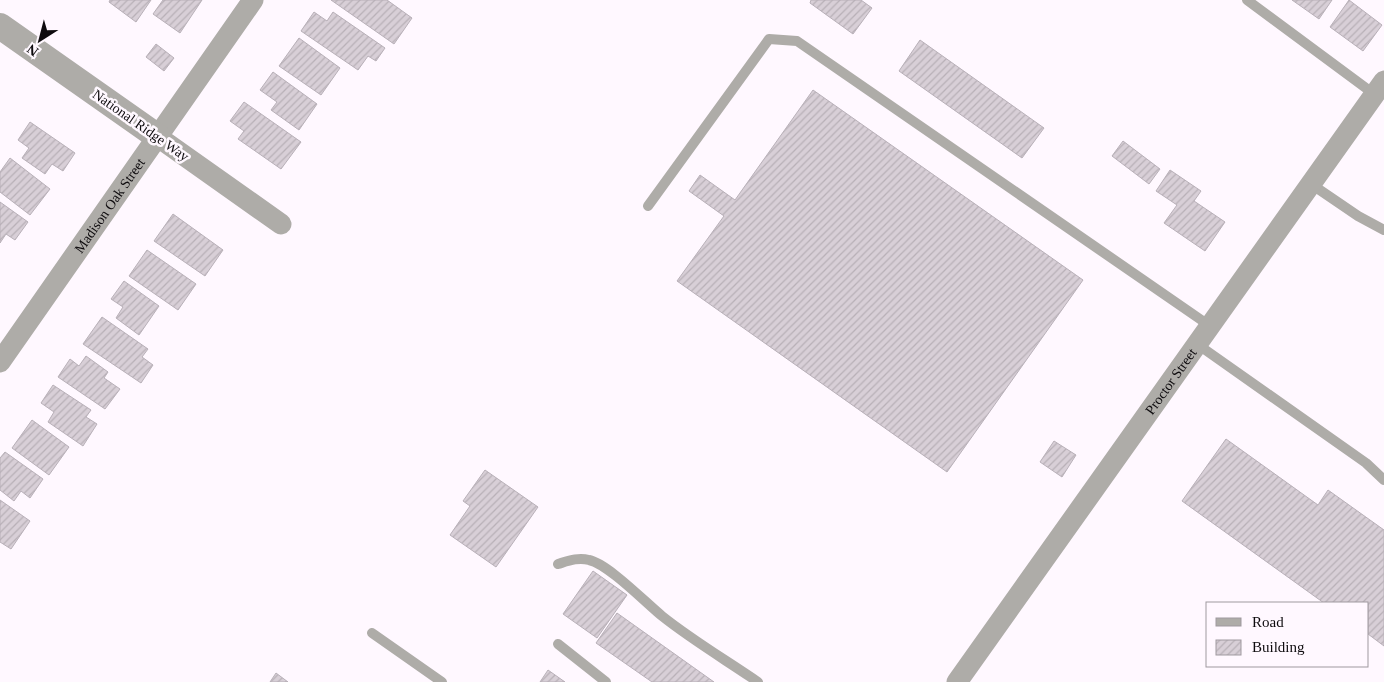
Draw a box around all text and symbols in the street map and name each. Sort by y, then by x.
north arrow [15,15,65,65]
text: N [24,41,41,59]
street label: National Ridge Way [90,87,192,164]
street label: Madison Oak Street [72,155,148,256]
street label: Proctor Street [1143,345,1200,417]
legend [1206,602,1369,667]
text: Road [1252,614,1284,630]
text: Building [1252,639,1305,655]

